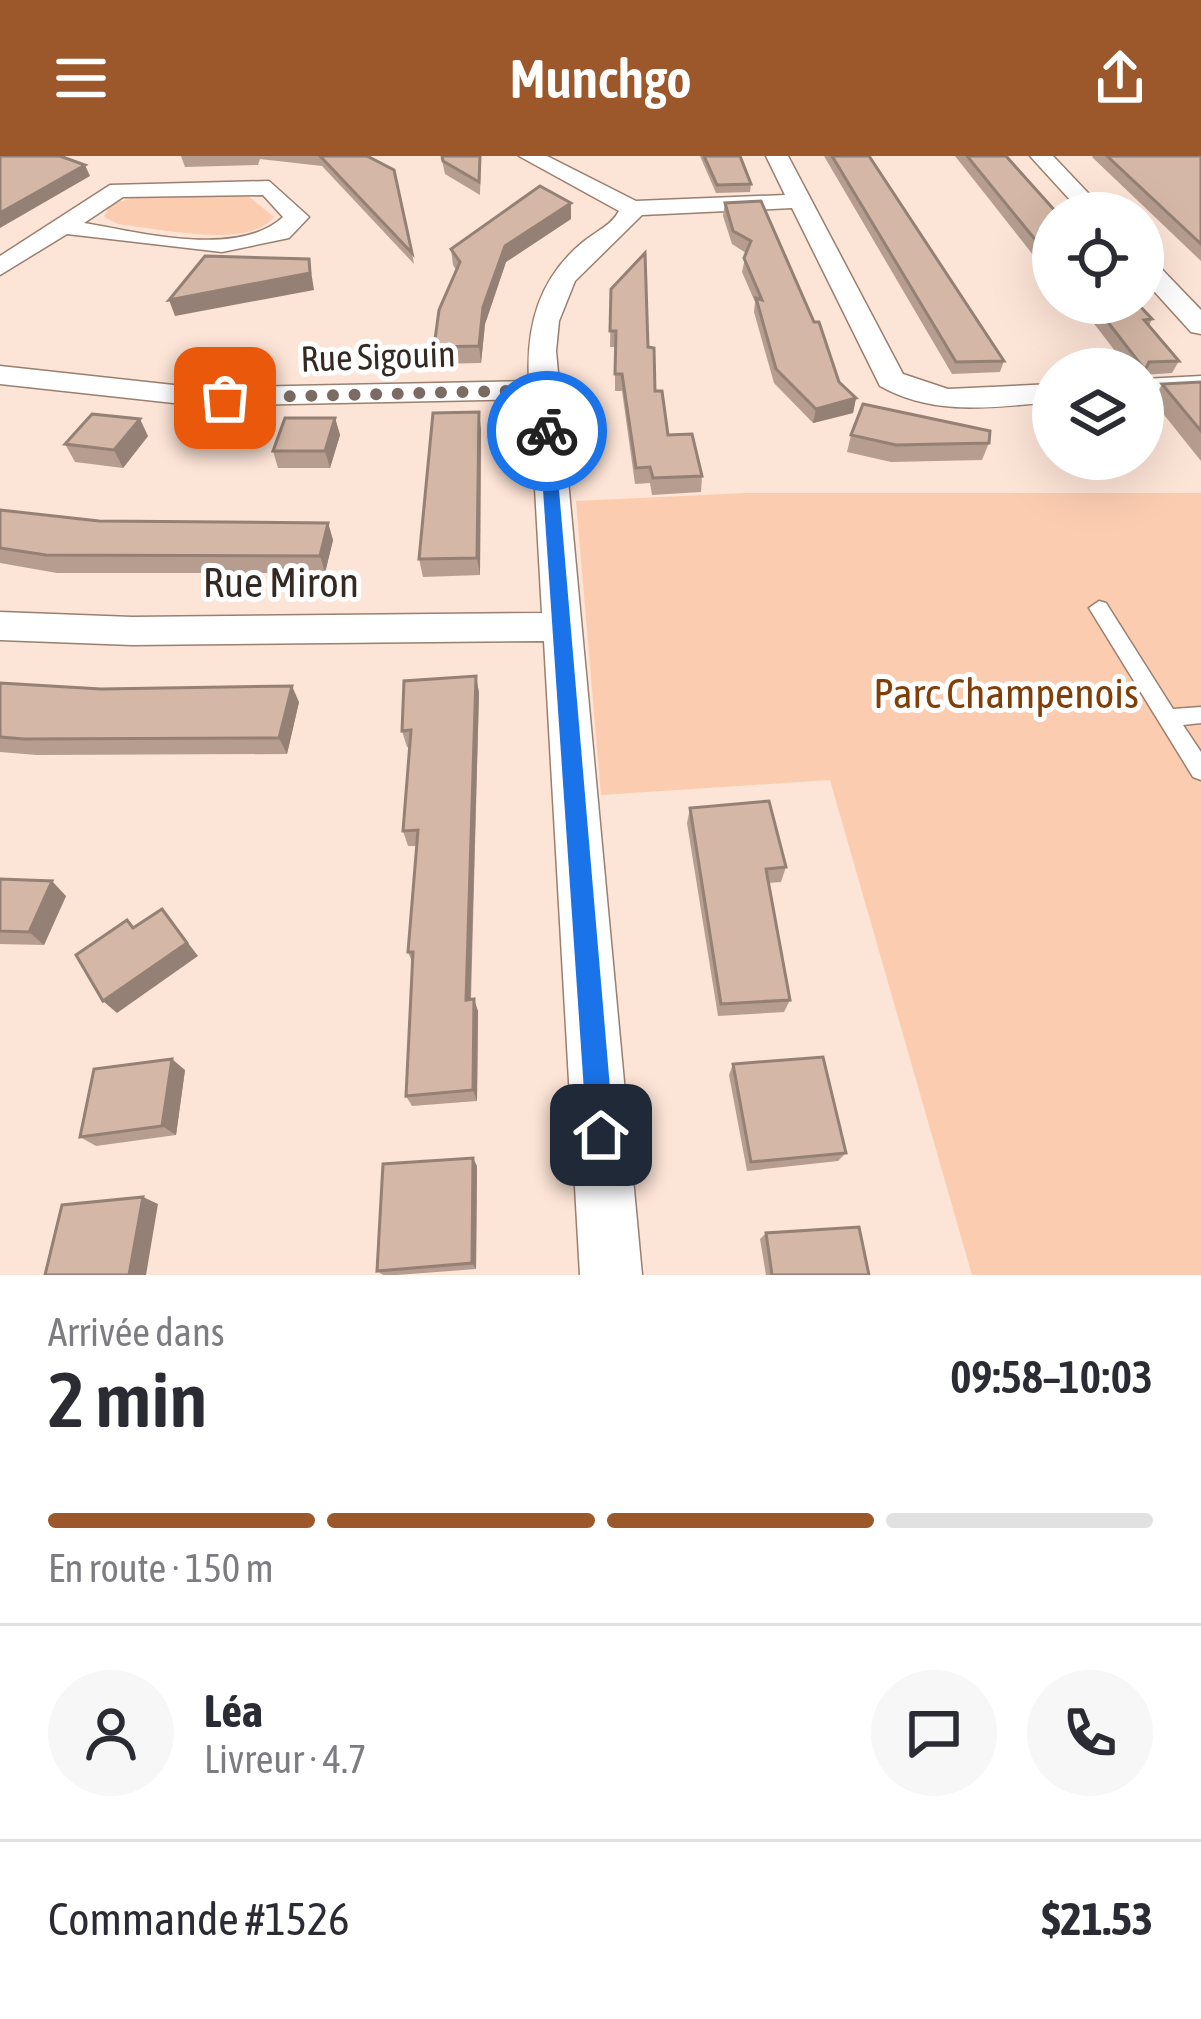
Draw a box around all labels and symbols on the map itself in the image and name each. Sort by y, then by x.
street label: Rue Sigouin [300,332,456,380]
pin [174,347,276,449]
courier [487,371,607,491]
street label: Rue Miron [203,558,359,606]
park label: Parc Champenois [873,669,1139,717]
pin [550,1084,652,1186]

